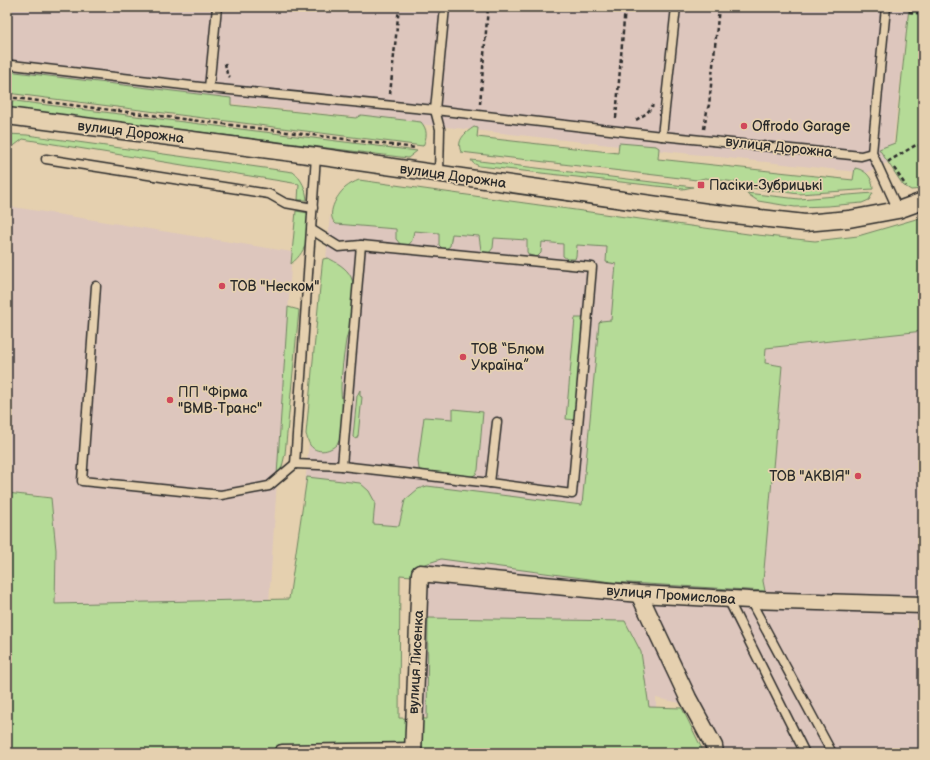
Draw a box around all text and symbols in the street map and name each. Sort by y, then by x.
street label: вулиця Дорожна [77,117,186,147]
place label: Offrodo Garage [752,118,850,135]
marker: Offrodo Garage [739,121,749,131]
street label: вулиця Дорожна [725,133,834,161]
street label: вулиця Дорожна [399,160,508,192]
place label: Пасіки-Зубрицькі [709,177,823,194]
marker: Пасіки-Зубрицькі [696,180,706,190]
place label: ТОВ "Неском" [230,278,319,295]
marker: ТОВ "Неском" [217,281,227,291]
place label: ТОВ “Блюм Україна” [471,341,544,374]
marker: ТОВ “Блюм Україна” [458,352,468,362]
place label: ПП "Фірма "ВМВ-Транс" [178,384,262,417]
marker: ПП "Фірма "ВМВ-Транс" [165,395,175,405]
place label: ТОВ "АКВІЯ" [769,468,850,485]
marker: ТОВ "АКВІЯ" [853,471,863,481]
street label: вулиця Промислова [606,582,737,608]
street label: вулиця Лисенка [405,609,427,714]

